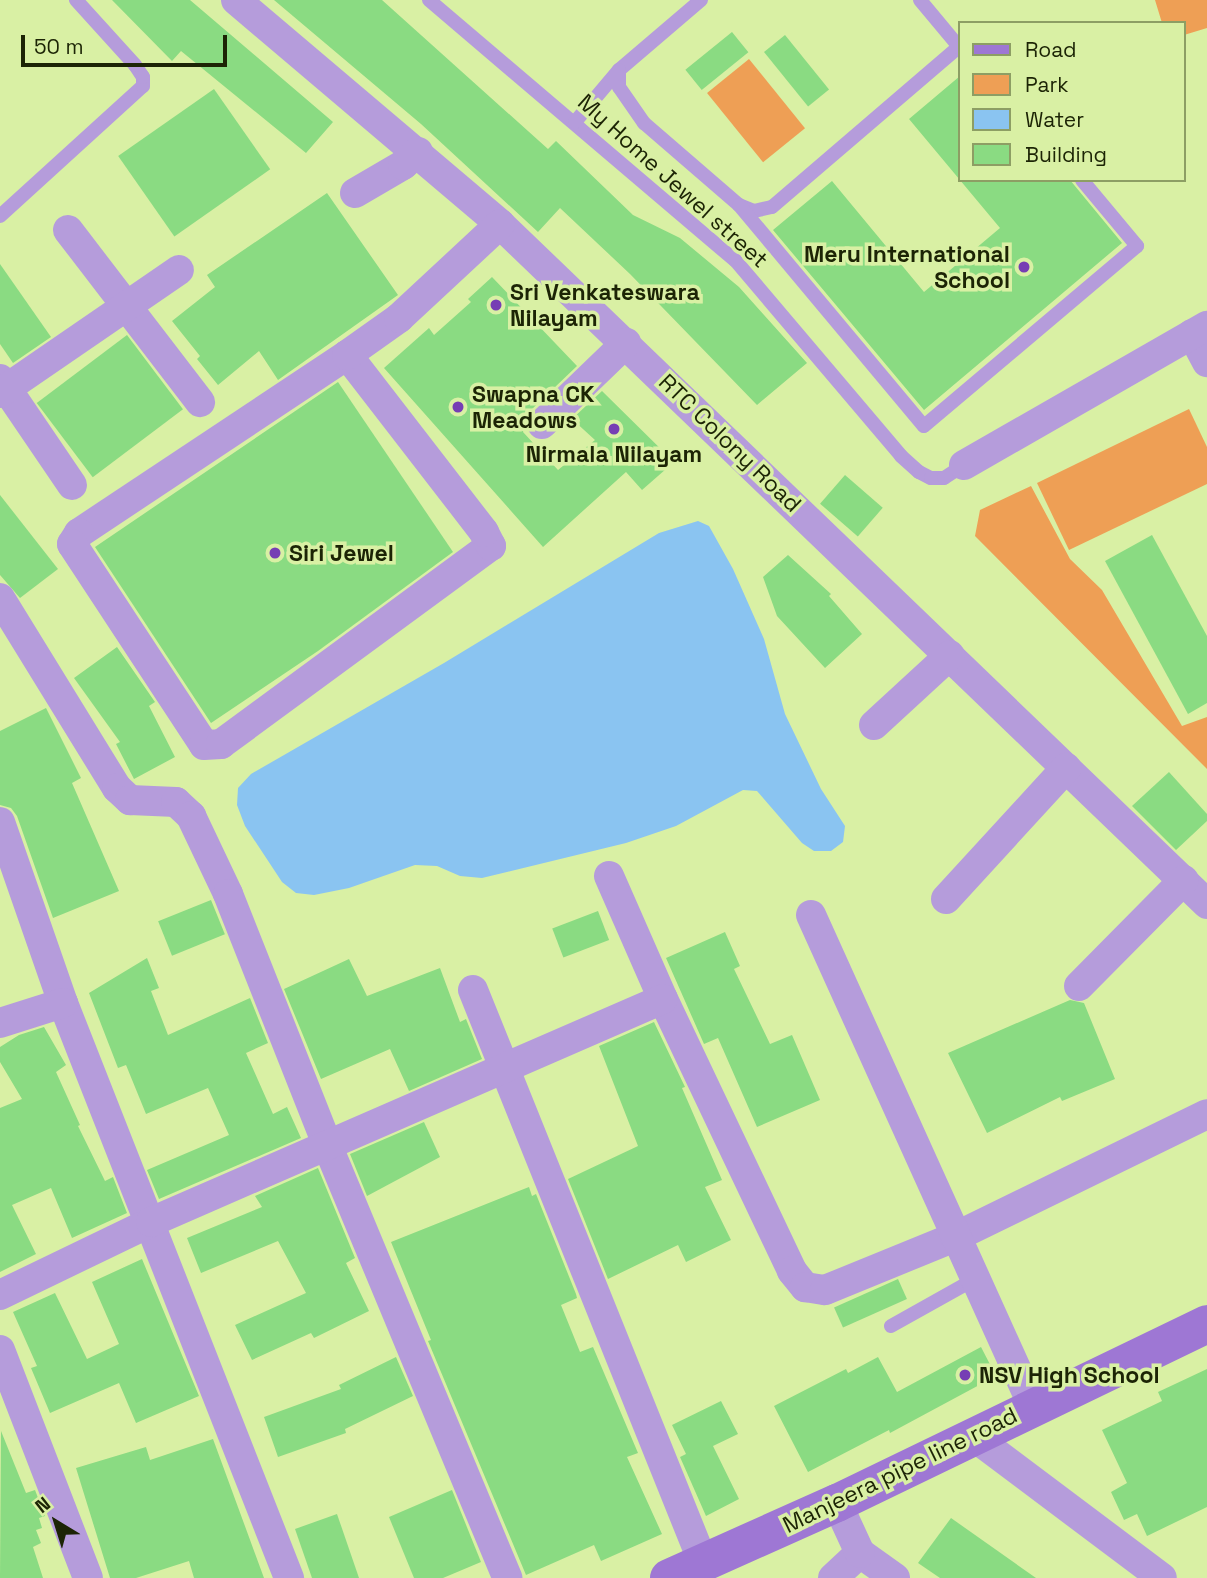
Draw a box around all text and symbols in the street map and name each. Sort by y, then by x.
scale bar [24,21,231,65]
legend [958,21,1186,182]
text: 50 m [34,33,84,60]
text: Road [1025,36,1077,63]
text: Park [1025,71,1069,98]
street label: My Home Jewel street [572,88,774,274]
text: Water [1025,106,1084,133]
text: Building [1025,141,1107,168]
place label: Meru International School [804,240,1010,294]
marker: Meru International School [1016,259,1032,275]
place label: Sri Venkateswara Nilayam [510,278,700,332]
marker: Sri Venkateswara Nilayam [488,297,504,313]
street label: RTC Colony Road [653,368,807,518]
place label: Swapna CK Meadows [472,380,594,434]
marker: Swapna CK Meadows [450,399,466,415]
marker: Nirmala Nilayam [606,421,622,437]
place label: Nirmala Nilayam [526,440,702,468]
place label: Siri Jewel [289,539,394,567]
marker: Siri Jewel [267,545,283,561]
place label: NSV High School [979,1361,1160,1389]
marker: NSV High School [957,1367,973,1383]
street label: Manjeera pipe line road [778,1401,1022,1539]
north arrow [21,1487,91,1557]
text: N [30,1491,55,1519]

